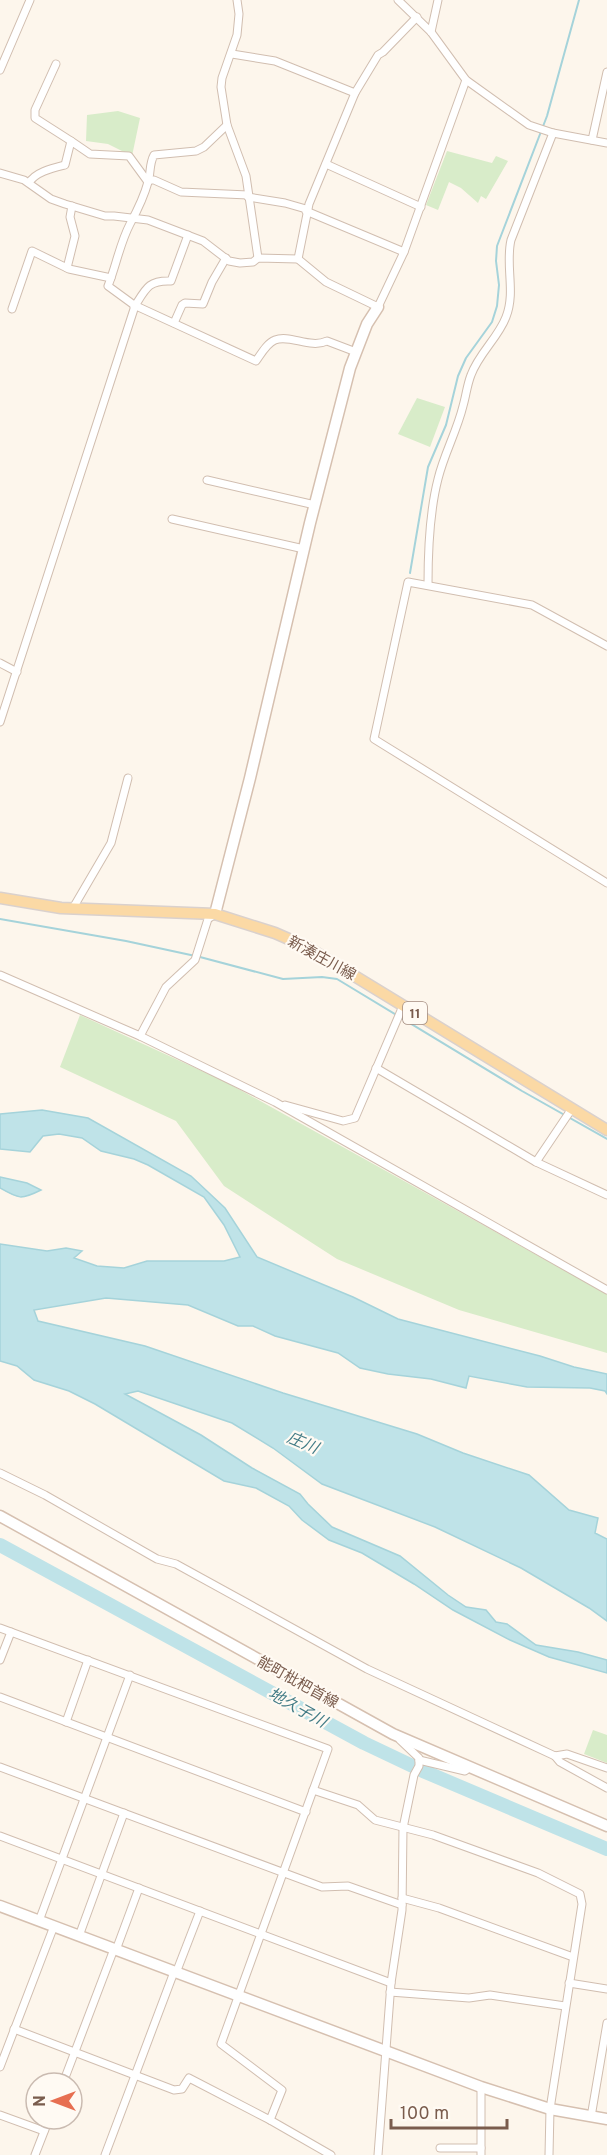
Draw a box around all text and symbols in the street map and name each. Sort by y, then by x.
street label: 新湊庄川線 [284,933,359,986]
road number: 11 [403,1002,427,1024]
water label: 庄川 [284,1428,323,1460]
street label: 能町枇杷首線 [253,1652,342,1713]
water label: 地久子川 [264,1684,332,1734]
north arrow [24,2071,84,2131]
scale bar [391,2092,506,2130]
text: N [31,2095,51,2107]
text: 100 m [400,2103,449,2126]

